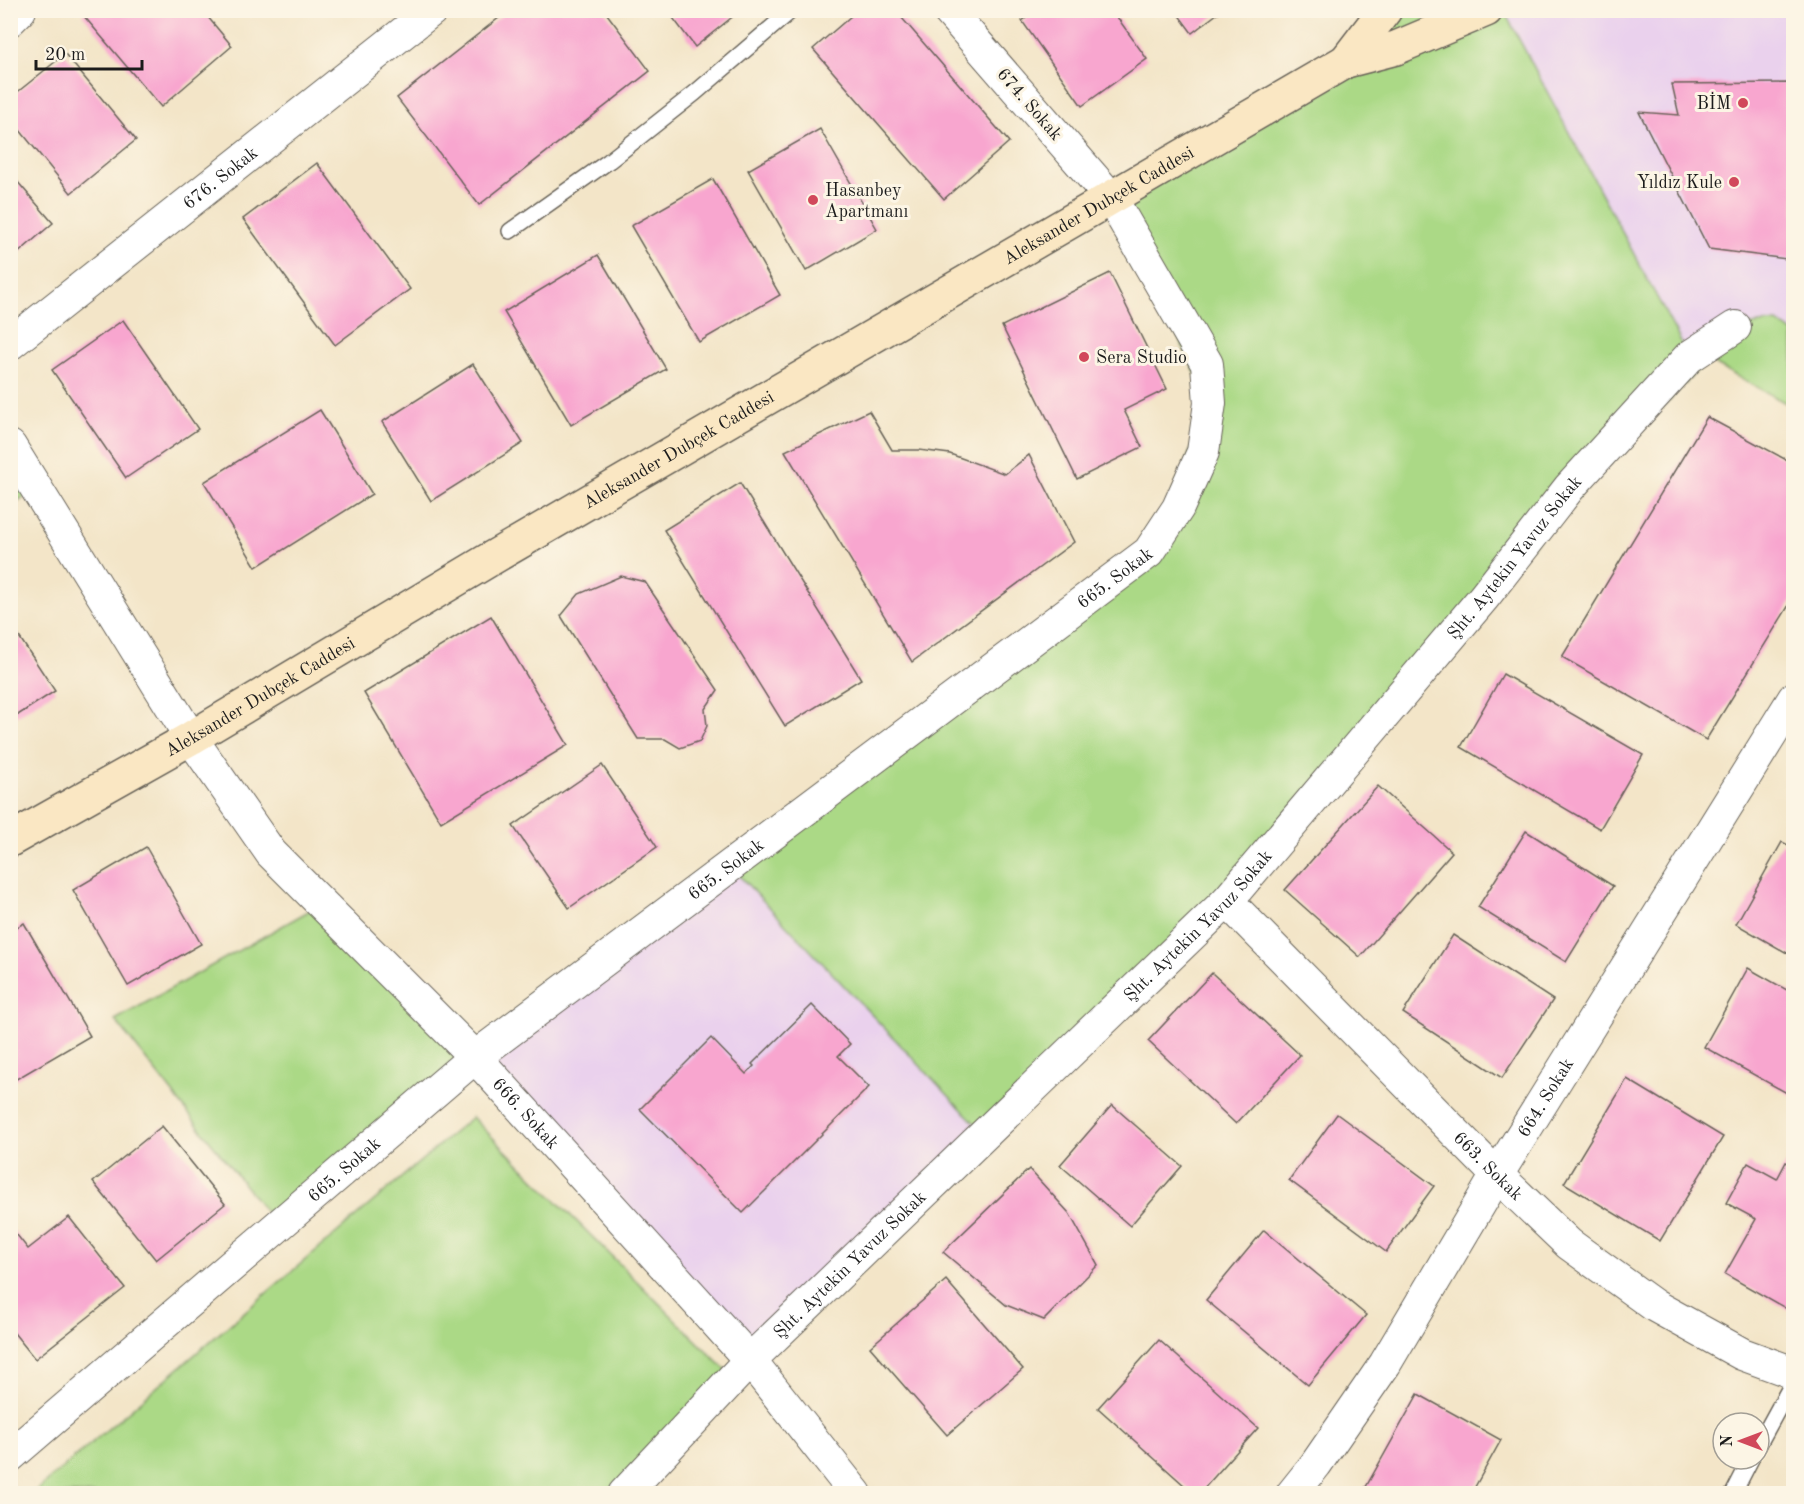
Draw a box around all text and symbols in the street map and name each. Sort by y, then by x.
scale bar [36,33,142,71]
text: 20 m [45,46,85,64]
street label: 674. Sokak [993,65,1065,144]
place label: BİM [1696,92,1731,113]
marker: BİM [1736,96,1750,110]
street label: 676. Sokak [180,144,261,213]
street label: Aleksander Dubçek Caddesi [1000,144,1197,268]
place label: Yıldız Kule [1637,174,1722,192]
marker: Yıldız Kule [1727,175,1741,189]
place label: Hasanbey Apartmanı [825,182,909,221]
marker: Hasanbey Apartmanı [806,193,820,207]
place label: Sera Studio [1096,349,1187,367]
marker: Sera Studio [1077,350,1091,364]
street label: Aleksander Dubçek Caddesi [580,388,777,513]
street label: Şht. Aytekin Yavuz Sokak [1444,473,1586,643]
street label: 665. Sokak [1074,545,1156,612]
street label: Aleksander Dubçek Caddesi [162,634,358,761]
street label: 665. Sokak [685,836,767,904]
street label: Şht. Aytekin Yavuz Sokak [1121,847,1276,1005]
street label: 664. Sokak [1515,1055,1577,1141]
street label: 666. Sokak [489,1075,562,1153]
street label: 663. Sokak [1450,1129,1526,1204]
street label: 665. Sokak [305,1134,384,1206]
street label: Şht. Aytekin Yavuz Sokak [771,1188,930,1342]
north arrow [1711,1411,1771,1471]
text: N [1720,1434,1736,1447]

